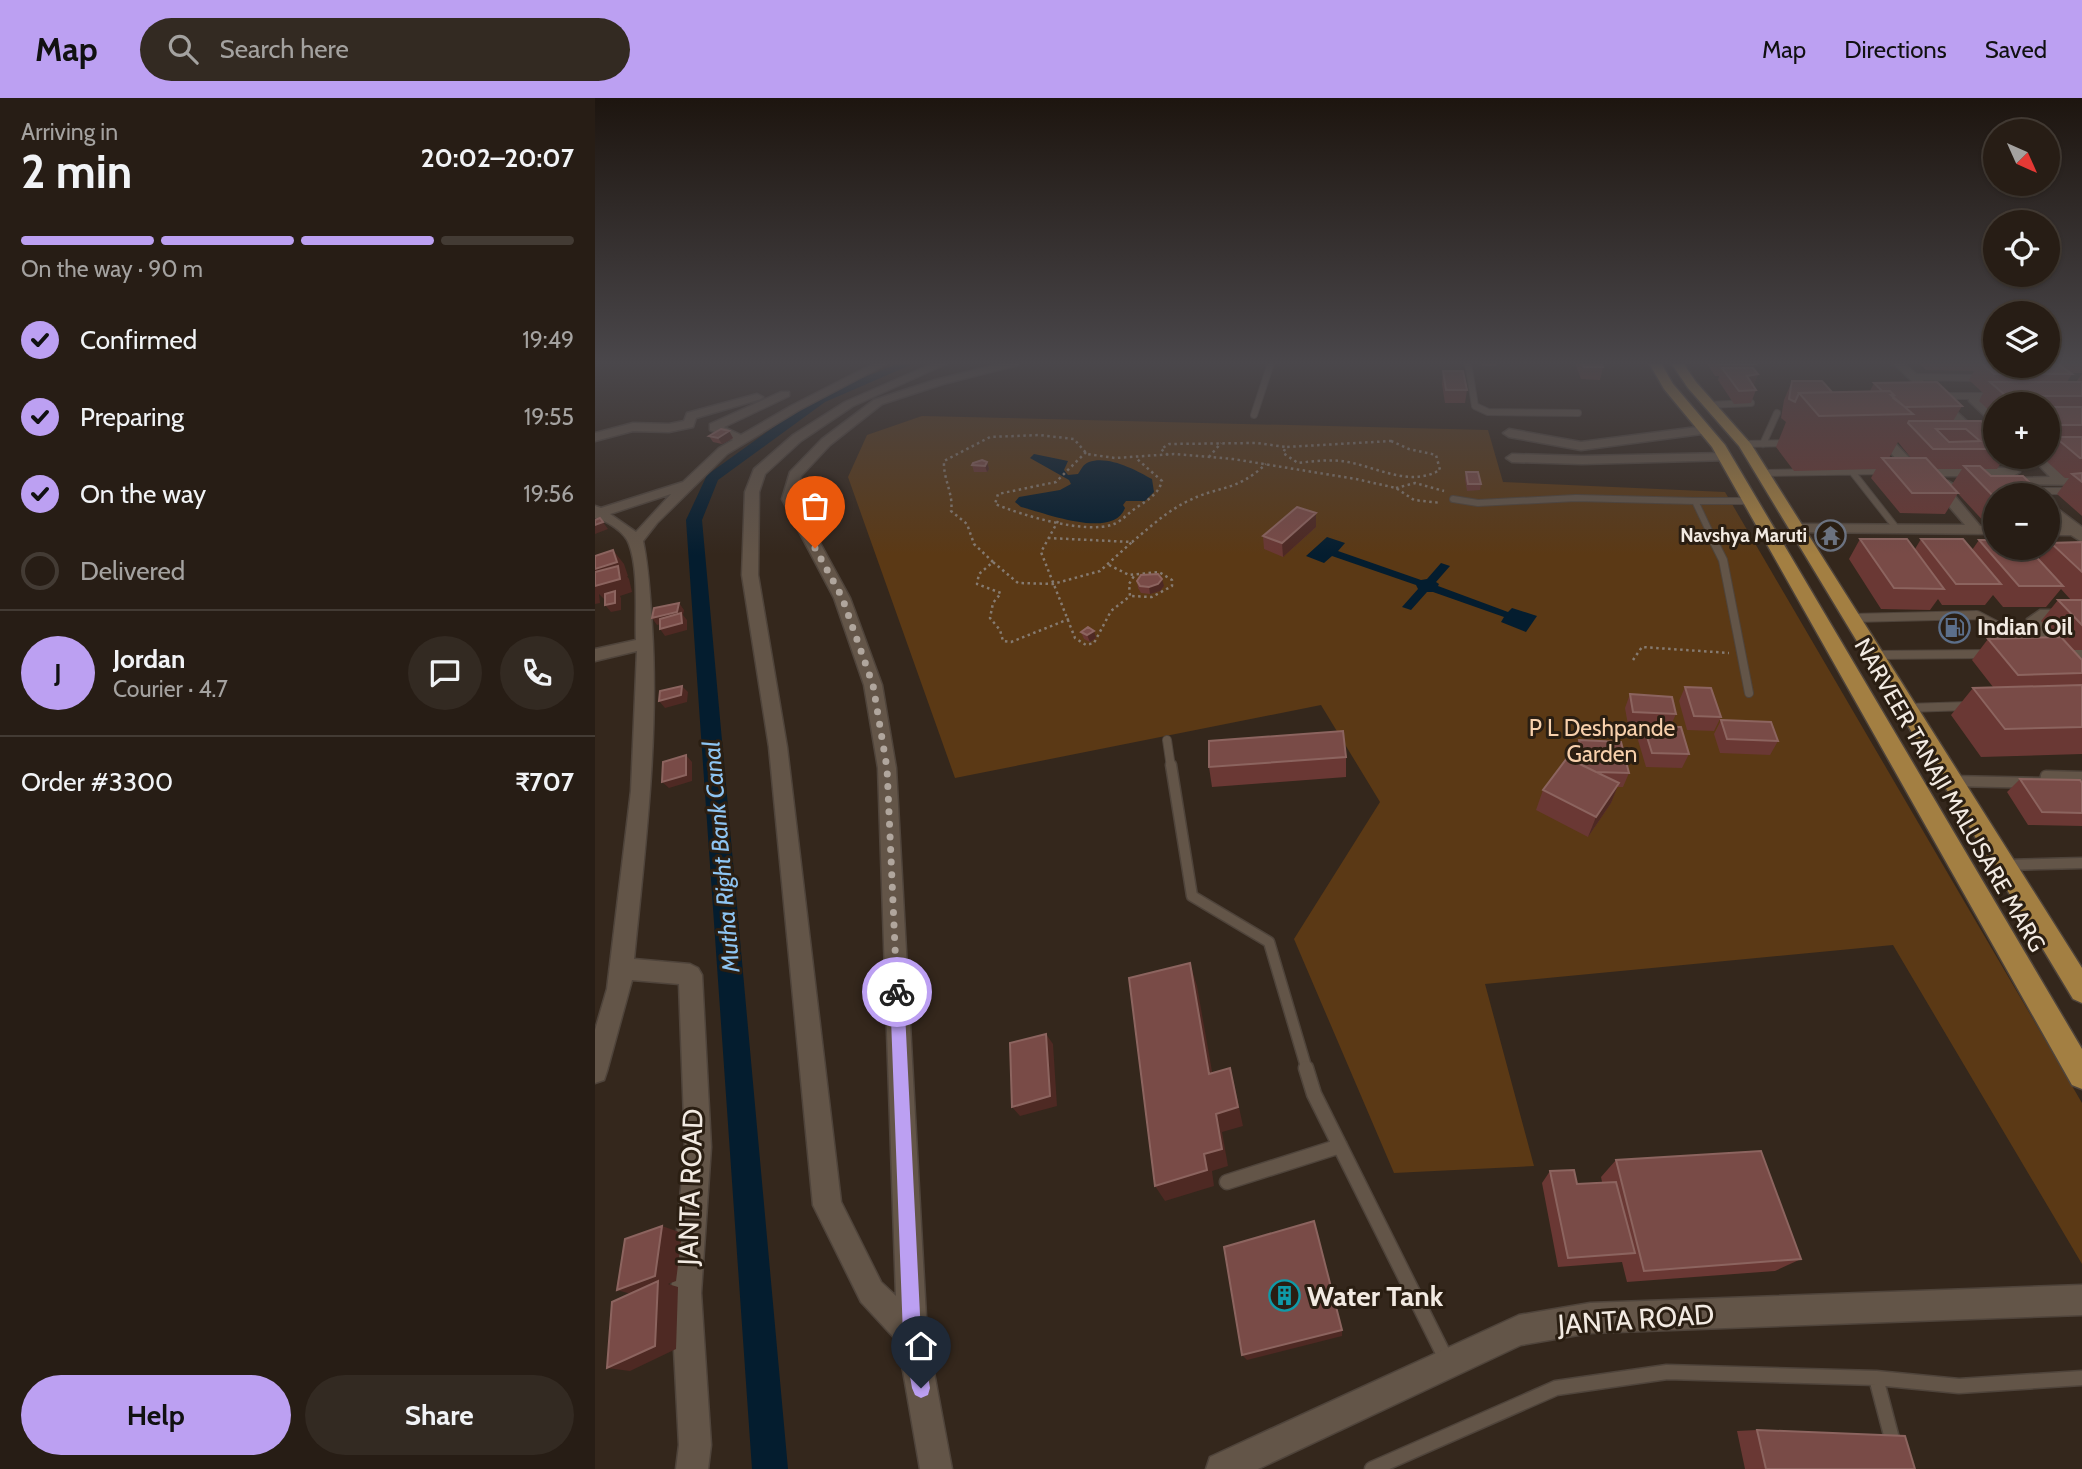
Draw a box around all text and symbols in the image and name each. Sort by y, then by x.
search box [140,18,630,81]
text: Map [35,29,98,69]
icon: search [164,30,202,68]
text: Search here [220,33,349,65]
text: Map [1762,35,1806,64]
text: Directions [1844,35,1947,64]
text: Saved [1985,35,2047,64]
text: Arriving in [21,118,118,146]
north arrow [1983,119,2060,196]
map controls [1983,119,2060,560]
text: 20:02–20:07 [421,142,574,174]
text: 2 min [21,144,132,200]
button: locate [1983,210,2060,287]
text: On the way · 90 m [21,255,203,283]
button: layers [1983,301,2060,378]
icon: check [21,321,59,359]
text: Confirmed [80,324,197,356]
text: 19:49 [522,326,574,354]
button: + [1983,392,2060,469]
icon: check [21,398,59,436]
text: Preparing [80,401,184,433]
text: 19:55 [524,403,574,431]
icon: check [21,475,59,513]
pin [785,476,845,548]
text: On the way [80,478,206,510]
text: 19:56 [523,480,574,508]
button: − [1983,483,2060,560]
icon: bag [796,487,834,525]
temple icon: Navshya Maruti [1813,518,1847,552]
place label: Navshya Maruti [1680,524,1807,547]
text: Delivered [80,555,185,587]
fuel station icon: Indian Oil [1937,610,1971,644]
place label: Indian Oil [1977,613,2073,641]
street label: NARVEER TANAJI MALUSARE MARG [1849,633,2051,957]
button: chat [408,636,482,710]
button: phone [500,636,574,710]
text: Jordan [113,643,185,675]
text: J [54,657,62,689]
text: Courier · 4.7 [113,675,228,703]
park label: P L Deshpande Garden [1529,714,1676,768]
water label: Mutha Right Bank Canal [696,740,746,975]
text: Order #3300 [21,766,173,798]
text: ₹707 [515,766,574,798]
courier [862,957,932,1027]
icon: bike [878,973,916,1011]
street label: JANTA ROAD [670,1108,710,1267]
building icon: Water Tank [1267,1279,1301,1313]
place label: Water Tank [1307,1279,1444,1313]
street label: JANTA ROAD [1556,1297,1715,1341]
pin [891,1316,951,1388]
icon: home [902,1327,940,1365]
button: Help [21,1375,291,1455]
button: Share [305,1375,574,1455]

